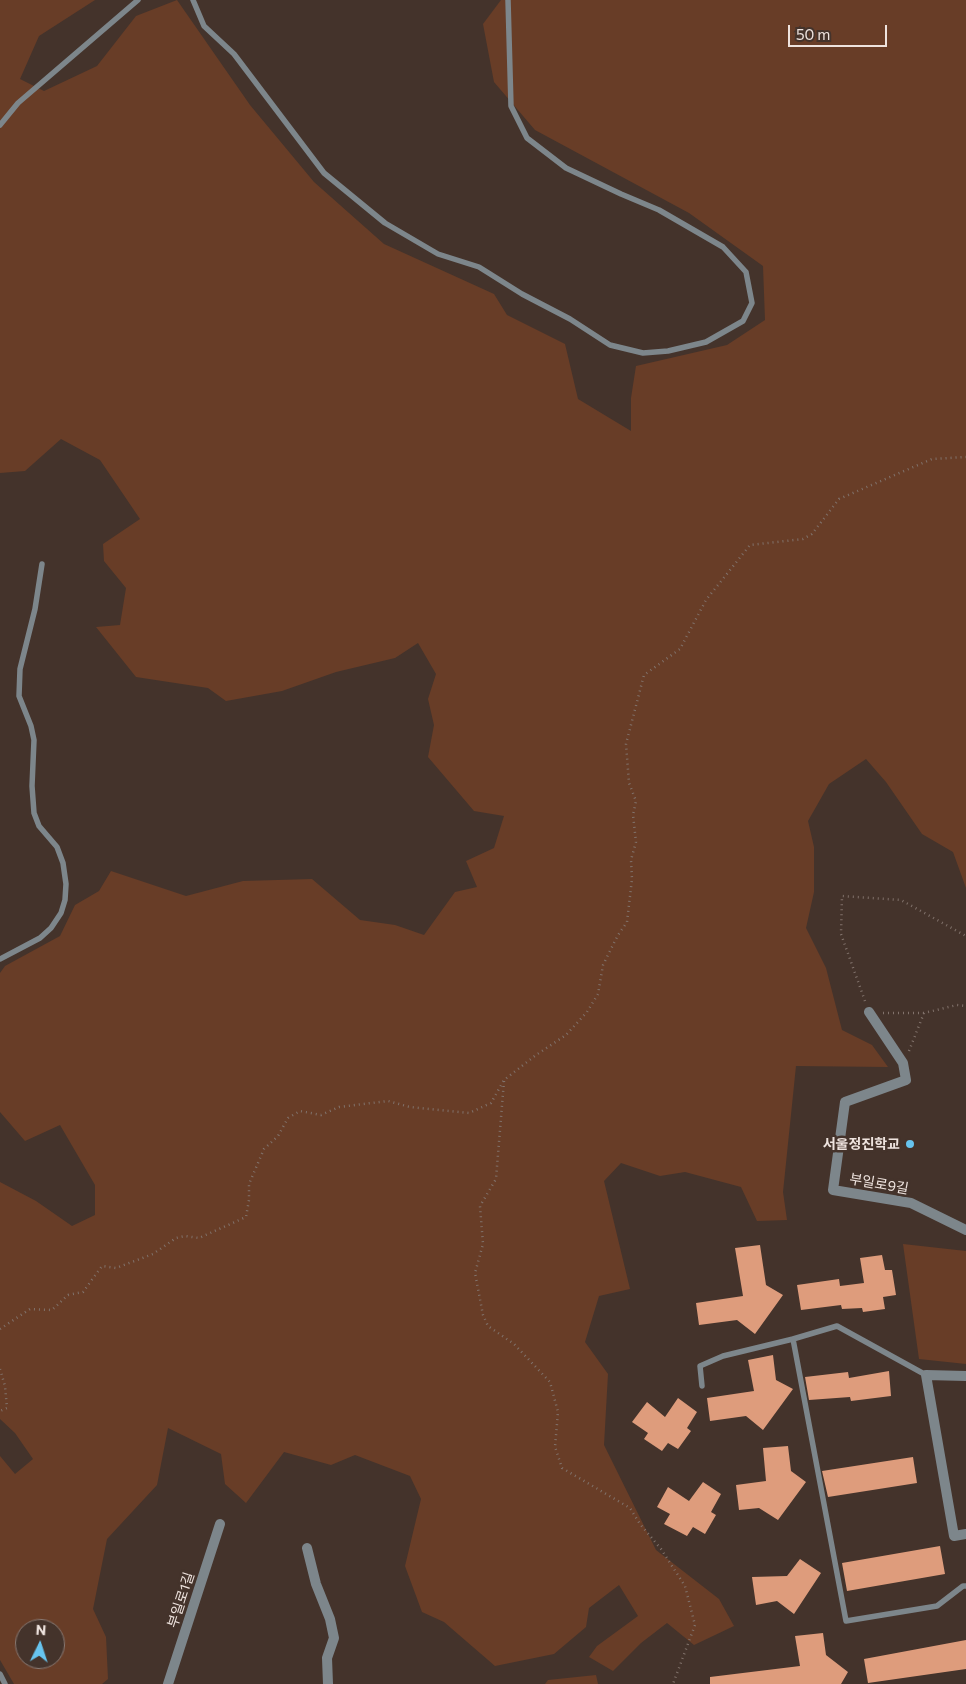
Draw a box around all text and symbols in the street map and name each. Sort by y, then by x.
scale bar [791,15,890,47]
text: 50 m [796,25,830,43]
place label: 서울정진학교 [823,1136,900,1152]
marker: 서울정진학교 [904,1138,916,1150]
street label: 부일로9길 [848,1171,910,1197]
street label: 부일로1길 [164,1570,198,1630]
north arrow [15,1619,65,1669]
text: N [35,1621,47,1638]

